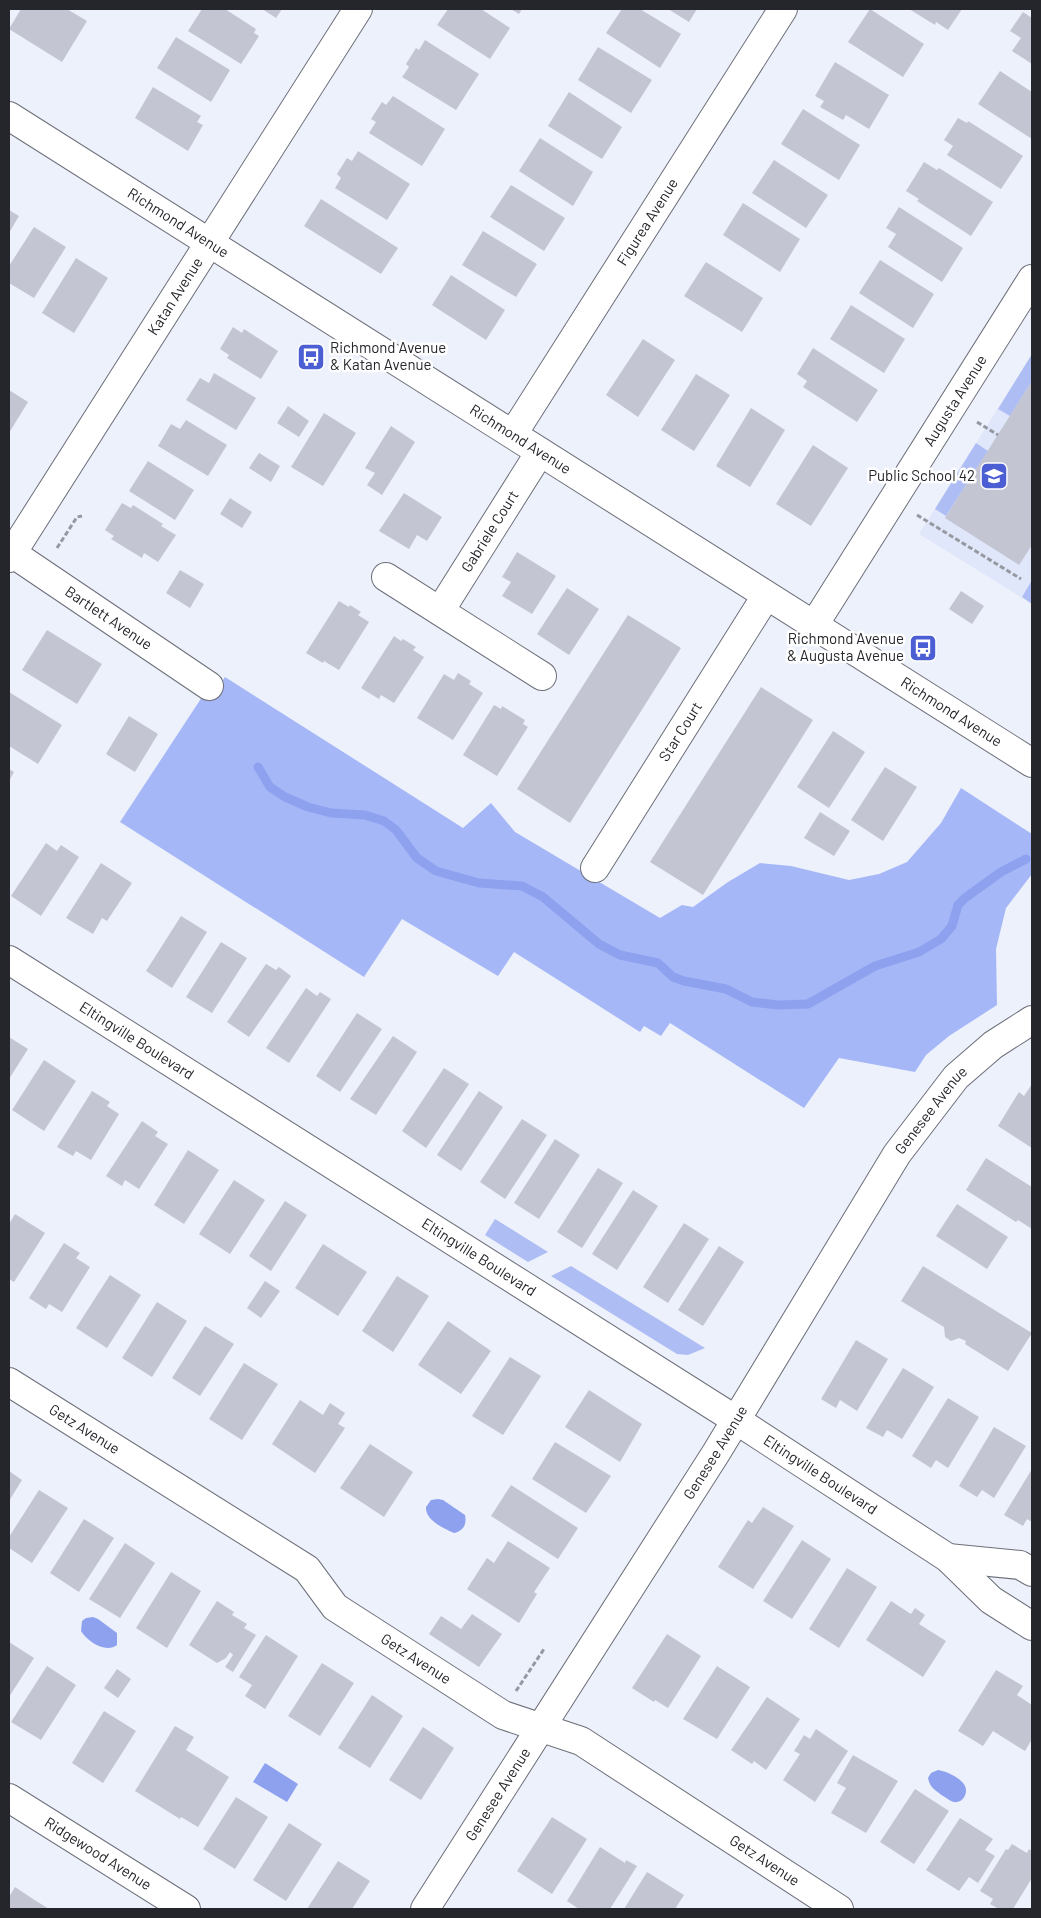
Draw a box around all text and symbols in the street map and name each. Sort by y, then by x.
street label: Figurea Avenue [612,175,681,269]
street label: Richmond Avenue [125,183,233,261]
street label: Katan Avenue [143,254,206,338]
place label: Richmond Avenue & Katan Avenue [330,338,446,373]
bus stop icon: Richmond Avenue & Katan Avenue [296,342,326,372]
street label: Augusta Avenue [919,351,990,449]
street label: Richmond Avenue [467,400,575,477]
school or university icon: Public School 42 [979,461,1009,491]
place label: Public School 42 [868,466,975,484]
street label: Gabriele Court [457,487,522,575]
street label: Bartlett Avenue [62,582,156,653]
place label: Richmond Avenue & Augusta Avenue [787,629,904,664]
bus stop icon: Richmond Avenue & Augusta Avenue [908,633,938,663]
street label: Richmond Avenue [898,672,1006,750]
street label: Star Court [654,698,705,764]
street label: Eltingville Boulevard [77,997,198,1083]
street label: Genesee Avenue [890,1062,970,1157]
street label: Eltingville Boulevard [419,1214,540,1299]
street label: Getz Avenue [46,1400,124,1457]
street label: Genesee Avenue [679,1402,751,1502]
street label: Eltingville Boulevard [761,1431,881,1518]
street label: Getz Avenue [378,1629,455,1687]
street label: Genesee Avenue [461,1744,534,1844]
street label: Ridgewood Avenue [42,1813,155,1893]
street label: Getz Avenue [727,1830,804,1889]

